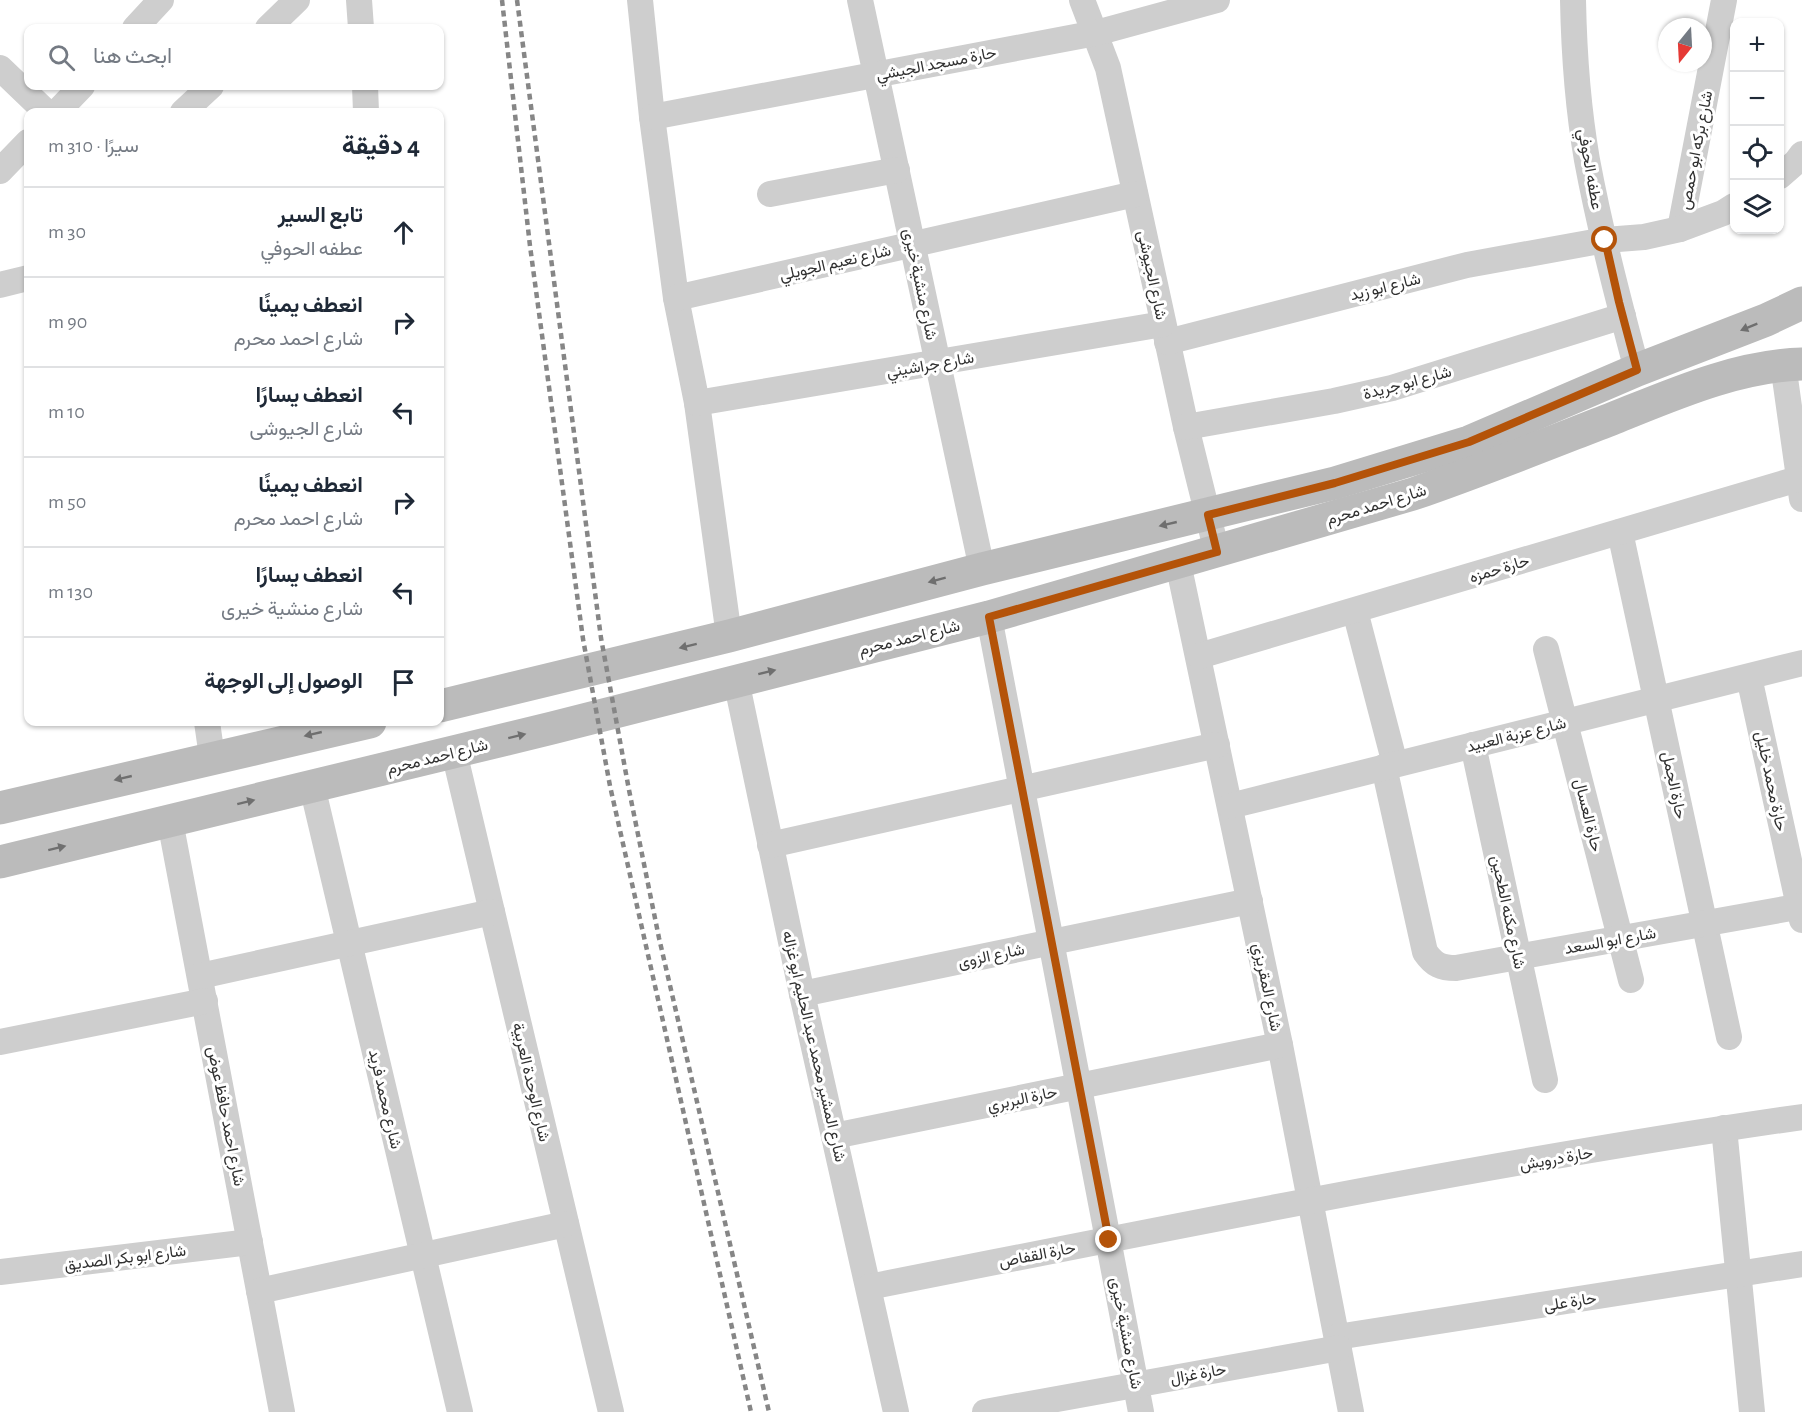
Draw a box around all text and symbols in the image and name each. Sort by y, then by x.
north arrow [1658,18,1712,72]
map controls [1730,18,1784,234]
button: + [1730,18,1784,72]
search box [24,24,444,90]
icon: search [45,41,78,74]
street label: حارة مسجد الجيشي [875,44,999,88]
text: ابحث هنا [93,45,172,67]
button: − [1730,72,1784,126]
street label: شارع بركه ابو حمص [1677,89,1718,212]
button: locate [1730,126,1784,180]
street label: عطفه الحوفي [1570,127,1605,212]
text: 4 دقيقة [342,133,420,159]
text: سيرًا · 310 m [48,136,139,156]
button: layers [1730,180,1784,234]
text: تابع السير [278,204,363,226]
icon: ahead [387,216,420,249]
text: 30 m [48,222,86,242]
route start [1591,226,1617,252]
street label: شارع منشية خيرى [897,227,940,342]
street label: شارع الجيوشى [1132,229,1169,322]
text: عطفه الحوفي [260,239,363,259]
street label: شارع نعيم الجويلي [778,242,894,288]
street label: شارع ابو زيد [1348,271,1423,306]
text: انعطف يمينًا [258,294,363,316]
icon: right [387,306,420,339]
text: 90 m [48,312,87,332]
one-way arrow [1739,322,1757,332]
text: شارع احمد محرم [234,329,363,349]
street label: شارع جراشيني [885,349,976,385]
street label: شارع ابو جريدة [1361,363,1454,405]
text: انعطف يسارًا [256,384,363,406]
icon: left [387,396,420,429]
text: 10 m [48,402,85,422]
text: شارع الجيوشى [249,419,363,439]
text: انعطف يمينًا [258,474,363,496]
street label: شارع احمد محرم [1324,482,1429,531]
icon: right [387,486,420,519]
text: 50 m [48,492,86,512]
text: شارع احمد محرم [234,509,363,529]
one-way arrow [1158,520,1177,530]
street label: حارة حمزه [1468,552,1532,588]
text: انعطف يسارًا [256,564,363,586]
icon: left [387,576,420,609]
one-way arrow [928,576,946,586]
text: 130 m [48,582,93,602]
text: شارع منشية خيرى [221,599,363,619]
street label: شارع احمد محرم [857,618,962,661]
one-way arrow [679,642,697,651]
icon: arrive [387,666,420,699]
one-way arrow [758,667,777,677]
text: الوصول إلى الوجهة [204,670,363,692]
street label: شارع عزبة العبيد [1465,715,1568,758]
one-way arrow [304,730,322,740]
street label: حارة محمد خليل [1751,730,1789,833]
one-way arrow [508,731,527,741]
street label: شارع احمد محرم [385,737,490,780]
street label: حارة الجمل [1657,750,1689,821]
one-way arrow [114,774,132,784]
street label: حارة العسال [1569,777,1605,854]
one-way arrow [237,797,255,807]
one-way arrow [48,843,66,853]
street label: شارع مكنه الطحين [1485,854,1528,971]
street label: شارع ابو السعد [1563,925,1658,960]
street label: شارع المشير محمد عبد الحليم ابو غزاله [777,929,848,1164]
street label: شارع الزوى [957,941,1026,974]
street label: شارع المقريزي [1245,942,1284,1034]
street label: شارع الوحدة العربية [507,1021,553,1144]
street label: شارع احمد حافظ عوض [202,1045,247,1188]
street label: شارع محمد فريد [363,1048,404,1151]
street label: حارة البربري [986,1084,1060,1119]
street label: حارة درويش [1518,1145,1595,1175]
route end [1095,1226,1121,1252]
street label: حارة القفاص [998,1240,1077,1272]
street label: شارع ابو بكر الصديق [63,1243,187,1276]
street label: شارع منشية خيرى [1104,1276,1145,1391]
street label: حارة على [1543,1290,1598,1316]
street label: حارة غزال [1169,1361,1228,1389]

